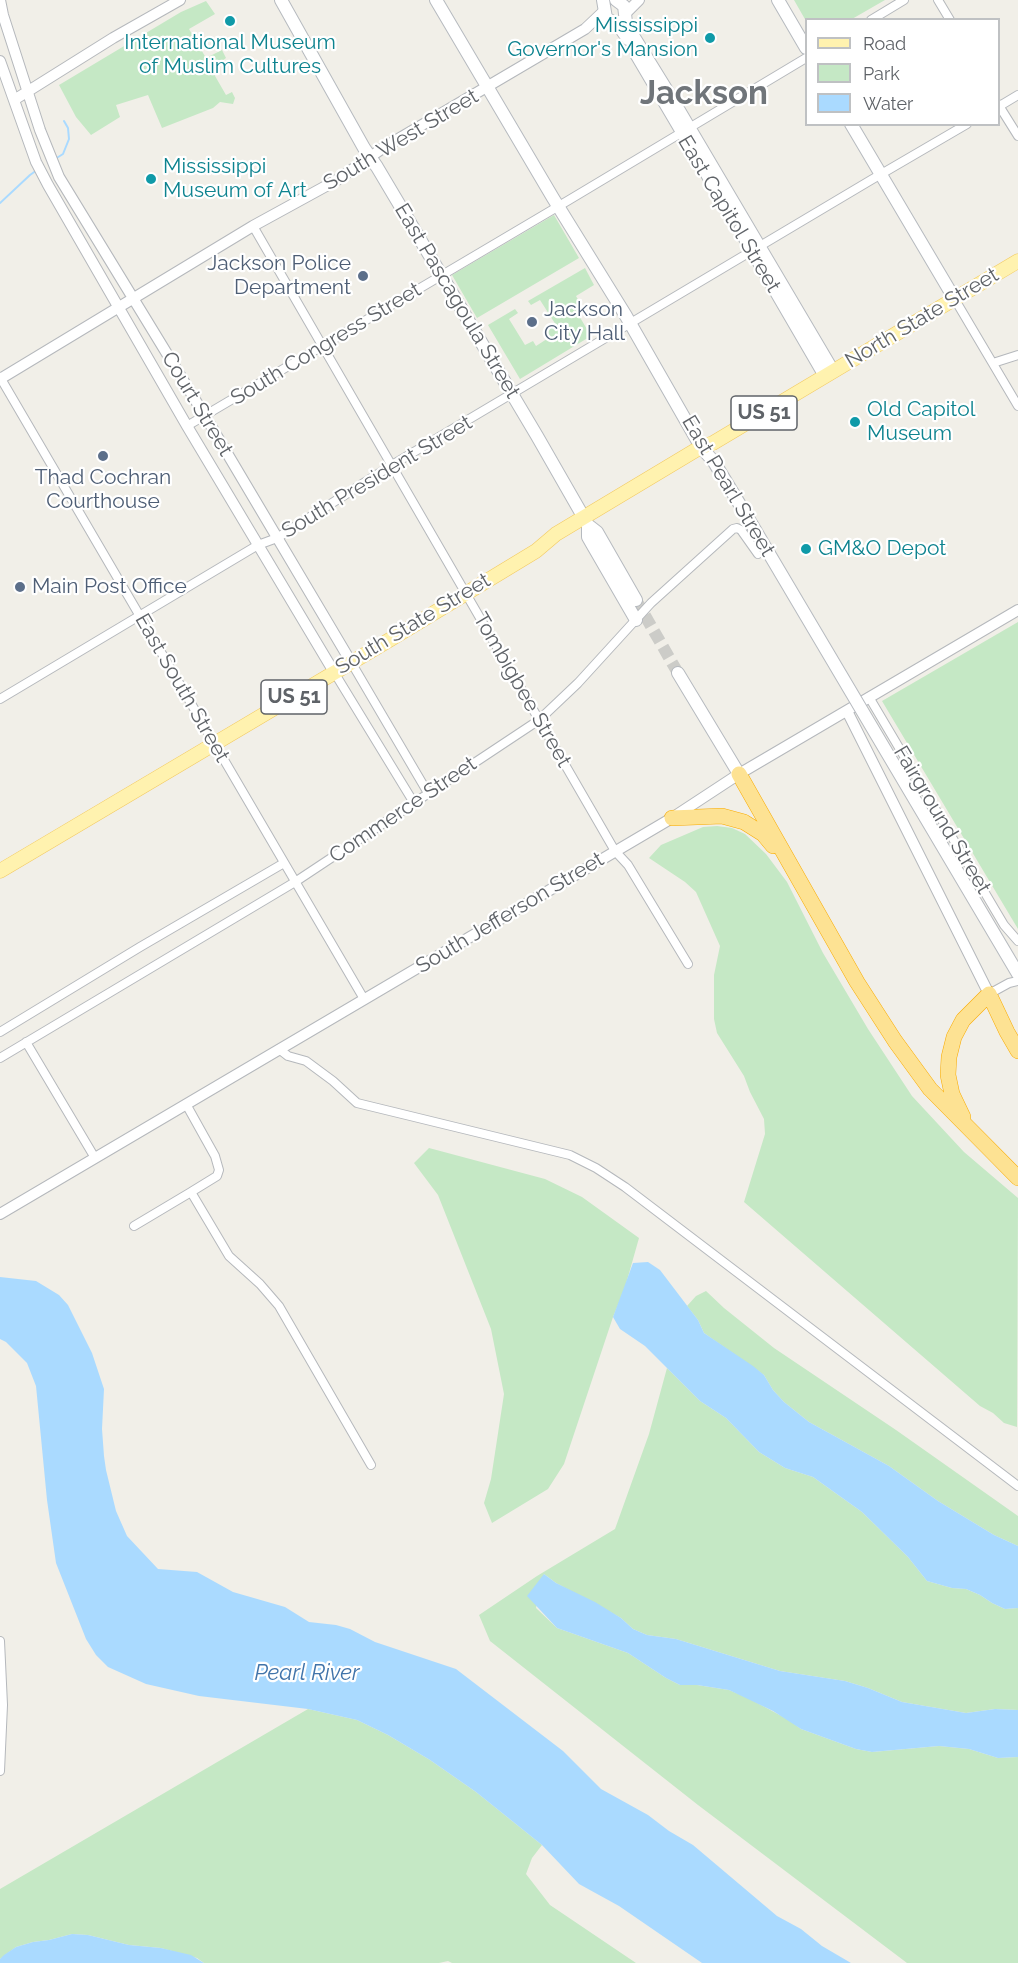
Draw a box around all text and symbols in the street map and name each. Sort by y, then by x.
place label: Mississippi Governor's Mansion [507,13,698,63]
marker: International Museum of Muslim Cultures [223,14,237,28]
legend [805,18,1000,126]
place label: International Museum of Muslim Cultures [124,30,336,80]
marker: Mississippi Governor's Mansion [703,31,717,45]
text: Road [863,33,906,54]
text: Park [863,63,900,84]
district label: Jackson [640,74,768,114]
street label: South West Street [319,84,483,196]
text: Water [863,93,913,114]
street label: East Capitol Street [672,131,786,297]
place label: Mississippi Museum of Art [163,154,307,204]
marker: Mississippi Museum of Art [144,172,158,186]
street label: East Pascagoula Street [389,199,525,403]
place label: Jackson Police Department [207,251,351,301]
street label: North State Street [841,262,1003,374]
marker: Jackson Police Department [356,269,370,283]
street label: South Congress Street [226,277,426,411]
place label: Jackson City Hall [544,297,625,347]
marker: Jackson City Hall [525,315,539,329]
street label: Court Street [156,347,238,461]
road number: US 51 [731,396,797,430]
place label: Old Capitol Museum [867,397,975,447]
street label: South President Street [277,410,477,544]
street label: East Pearl Street [676,411,780,561]
marker: Old Capitol Museum [848,415,862,429]
marker: Thad Cochran Courthouse [96,449,110,463]
place label: Thad Cochran Courthouse [35,465,171,515]
place label: GM&O Depot [818,536,946,562]
marker: GM&O Depot [799,542,813,556]
street label: South State Street [331,568,495,680]
place label: Main Post Office [32,574,187,600]
marker: Main Post Office [13,580,27,594]
street label: Tombigbee Street [468,608,576,772]
street label: East South Street [129,609,235,767]
road number: US 51 [261,680,327,714]
street label: Fairground Street [888,742,996,898]
street label: Commerce Street [325,751,481,869]
street label: South Jefferson Street [412,847,608,979]
water label: Pearl River [254,1660,360,1686]

